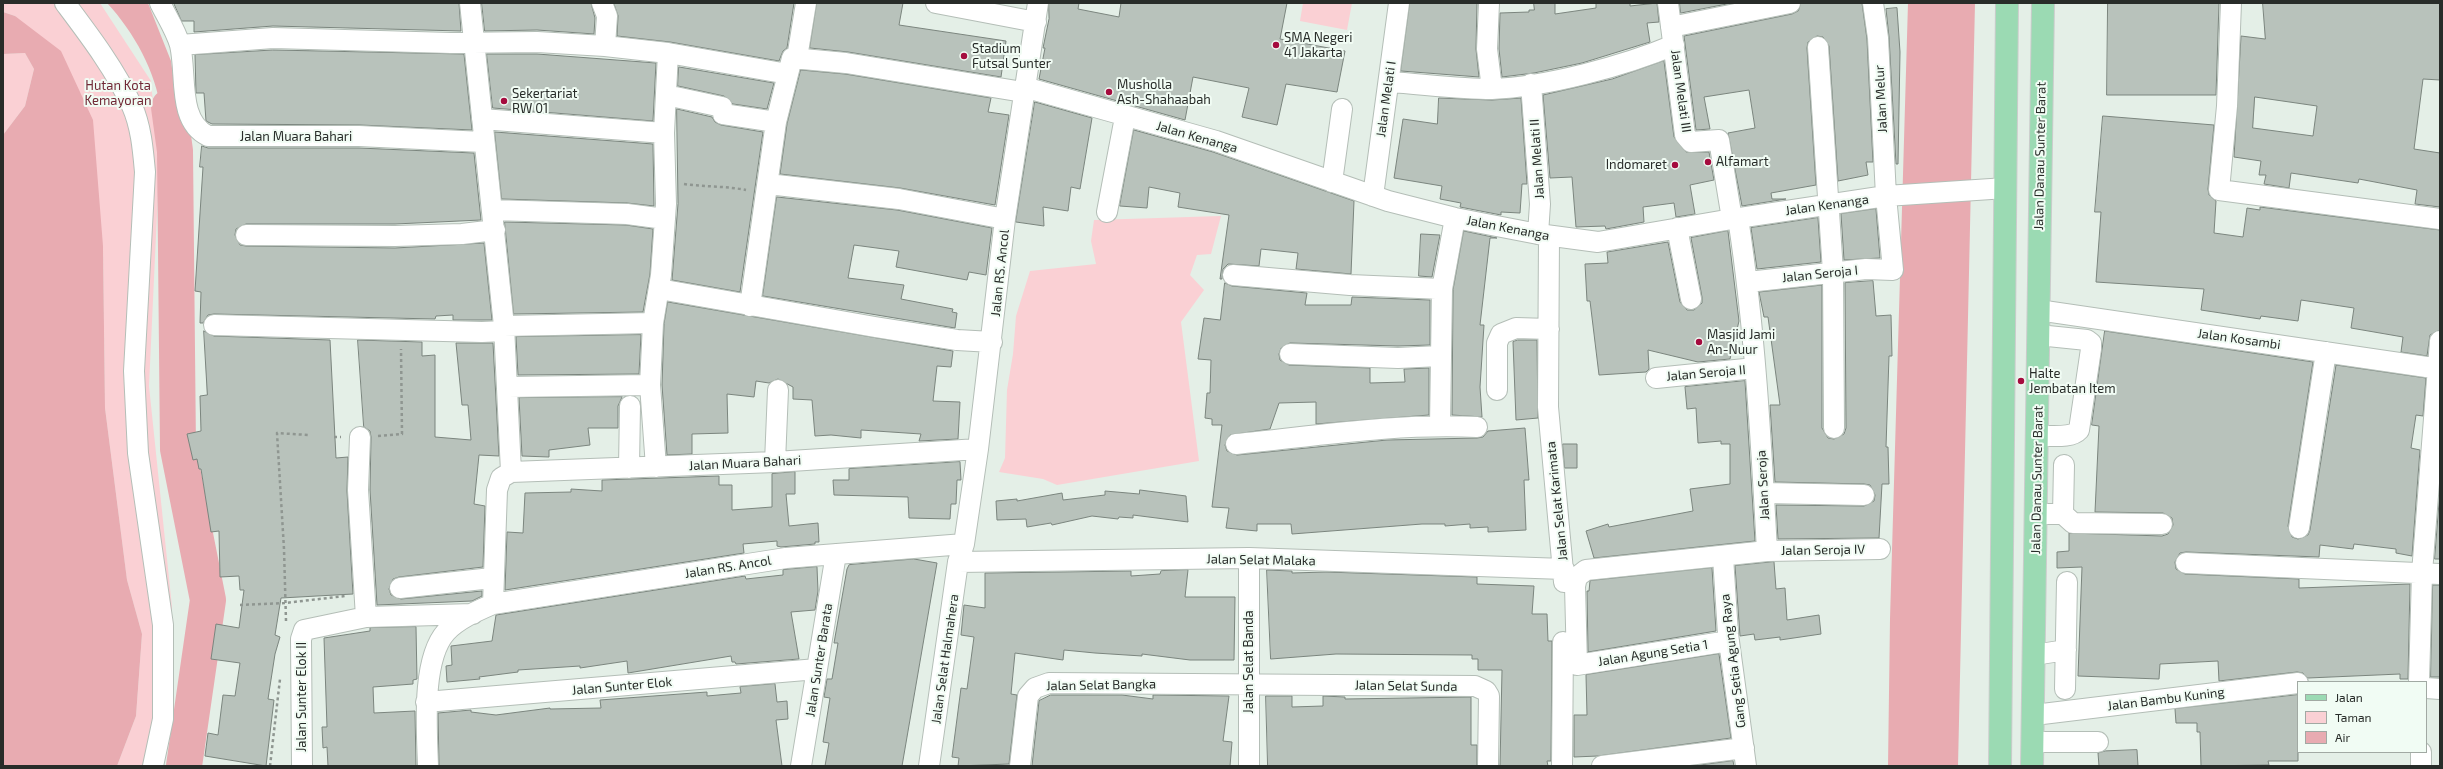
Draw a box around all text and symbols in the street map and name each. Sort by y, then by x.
place label: SMA Negeri 41 Jakarta [1284,30,1352,61]
marker: SMA Negeri 41 Jakarta [1271,40,1281,50]
place label: Stadium Futsal Sunter [972,41,1051,72]
street label: Jalan Melati III [1667,48,1695,134]
marker: Stadium Futsal Sunter [959,51,969,61]
street label: Jalan Melati I [1373,60,1399,138]
street label: Jalan Melur [1871,65,1891,133]
place label: Musholla Ash-Shahaabah [1117,77,1211,108]
park label: Hutan Kota Kemayoran [84,78,152,109]
street label: Jalan Danau Sunter Barat [2031,82,2049,230]
place label: Sekertariat RW 01 [512,86,578,117]
marker: Musholla Ash-Shahaabah [1104,87,1114,97]
marker: Sekertariat RW 01 [499,96,509,106]
street label: Jalan Kenanga [1154,118,1240,156]
street label: Jalan Melati II [1526,118,1548,200]
street label: Jalan Muara Bahari [240,129,352,145]
place label: Alfamart [1716,154,1769,170]
place label: Indomaret [1606,157,1667,173]
marker: Alfamart [1703,157,1713,167]
marker: Indomaret [1670,160,1680,170]
street label: Jalan Kenanga [1784,191,1870,219]
street label: Jalan Kenanga [1465,212,1551,244]
street label: Jalan RS. Ancol [988,229,1012,317]
street label: Jalan Seroja I [1781,262,1859,286]
street label: Jalan Kosambi [2196,325,2282,353]
place label: Masjid Jami An-Nuur [1707,327,1775,358]
marker: Masjid Jami An-Nuur [1694,337,1704,347]
street label: Jalan Seroja II [1666,362,1746,384]
place label: Halte Jembatan Item [2029,366,2116,397]
marker: Halte Jembatan Item [2016,376,2026,386]
street label: Jalan Danau Sunter Barat [2028,406,2046,554]
street label: Jalan Selat Karimata [1543,441,1571,561]
street label: Jalan Seroja [1753,450,1773,520]
street label: Jalan Muara Bahari [688,452,802,474]
street label: Jalan Seroja IV [1781,541,1865,559]
street label: Jalan Selat Malaka [1206,551,1316,569]
street label: Jalan RS. Ancol [684,552,772,582]
street label: Jalan Selat Halmahera [928,593,962,725]
street label: Gang Setia Agung Raya [1717,593,1749,729]
street label: Jalan Sunter Barata [802,602,836,718]
street label: Jalan Selat Banda [1241,610,1257,714]
street label: Jalan Agung Setia 1 [1597,637,1709,669]
street label: Jalan Sunter Elok II [294,642,310,752]
street label: Jalan Sunter Elok [571,674,673,698]
street label: Jalan Selat Bangka [1046,676,1156,694]
street label: Jalan Selat Sunda [1354,677,1458,695]
legend [2297,681,2427,753]
street label: Jalan Bambu Kuning [2107,684,2225,714]
text: Jalan [2335,690,2363,704]
text: Taman [2335,710,2372,724]
text: Air [2335,730,2350,744]

